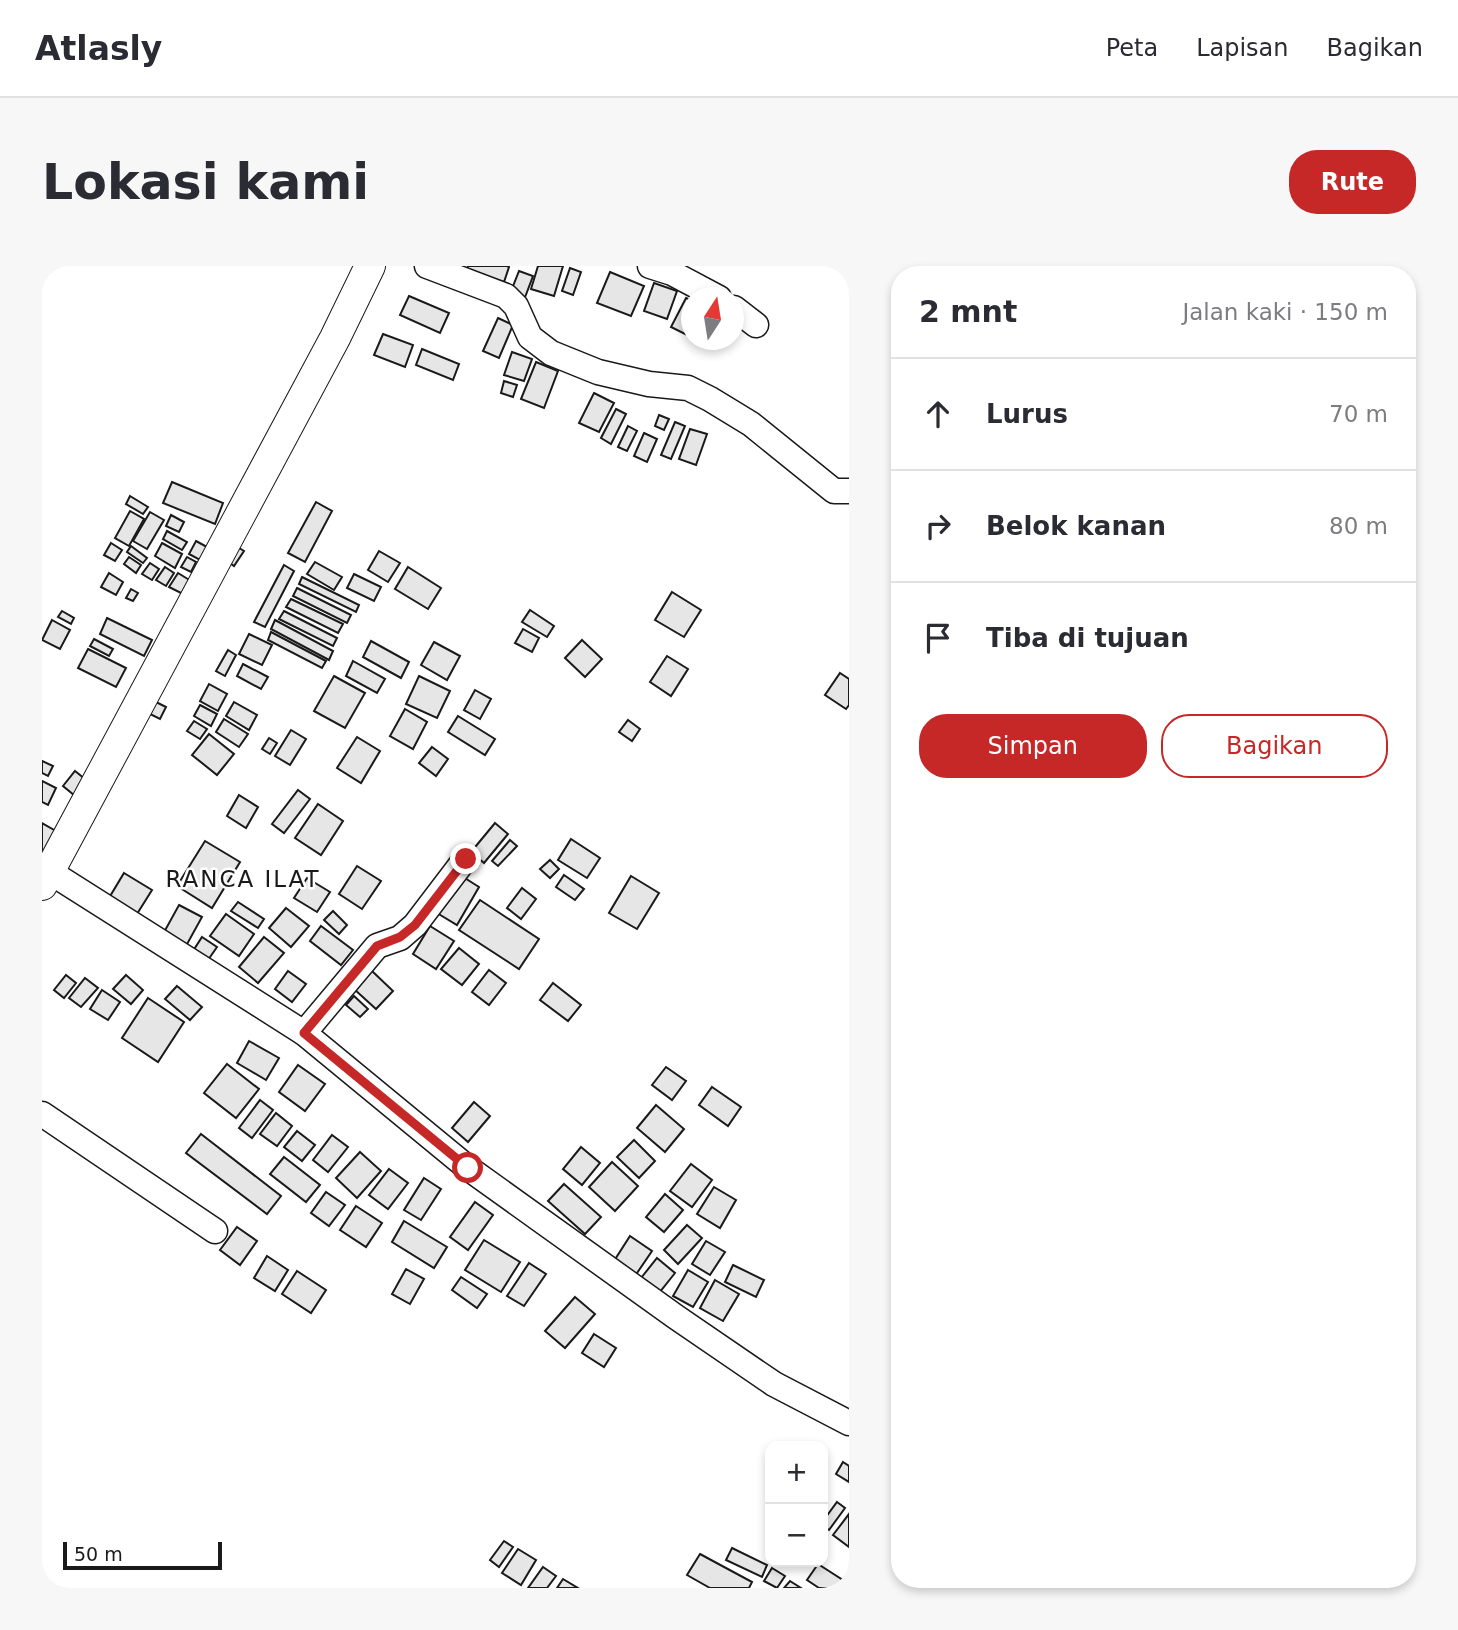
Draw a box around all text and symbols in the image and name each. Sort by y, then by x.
text: Atlasly [35,29,162,68]
text: Peta [1106,34,1158,62]
text: Lapisan [1196,34,1289,62]
text: Bagikan [1327,34,1423,62]
button: Rute [1289,150,1416,214]
text: Lokasi kami [42,154,369,211]
north arrow [681,287,744,350]
text: 2 mnt [919,294,1017,329]
text: Jalan kaki · 150 m [1182,299,1388,325]
icon: ahead [919,395,957,433]
text: Lurus [986,399,1068,429]
text: 70 m [1329,401,1388,427]
icon: right [919,507,957,545]
text: Belok kanan [986,511,1166,541]
text: 80 m [1329,513,1388,539]
icon: arrive [919,619,957,657]
text: Tiba di tujuan [986,623,1189,653]
button: Simpan [919,714,1147,778]
button: Bagikan [1161,714,1388,778]
route end [450,843,481,874]
district label: RANCA ILAT [165,866,321,892]
route start [452,1152,483,1183]
map controls [765,1441,828,1567]
button: + [765,1441,828,1504]
button: − [765,1504,828,1567]
scale bar [63,1539,222,1571]
text: 50 m [74,1543,123,1565]

